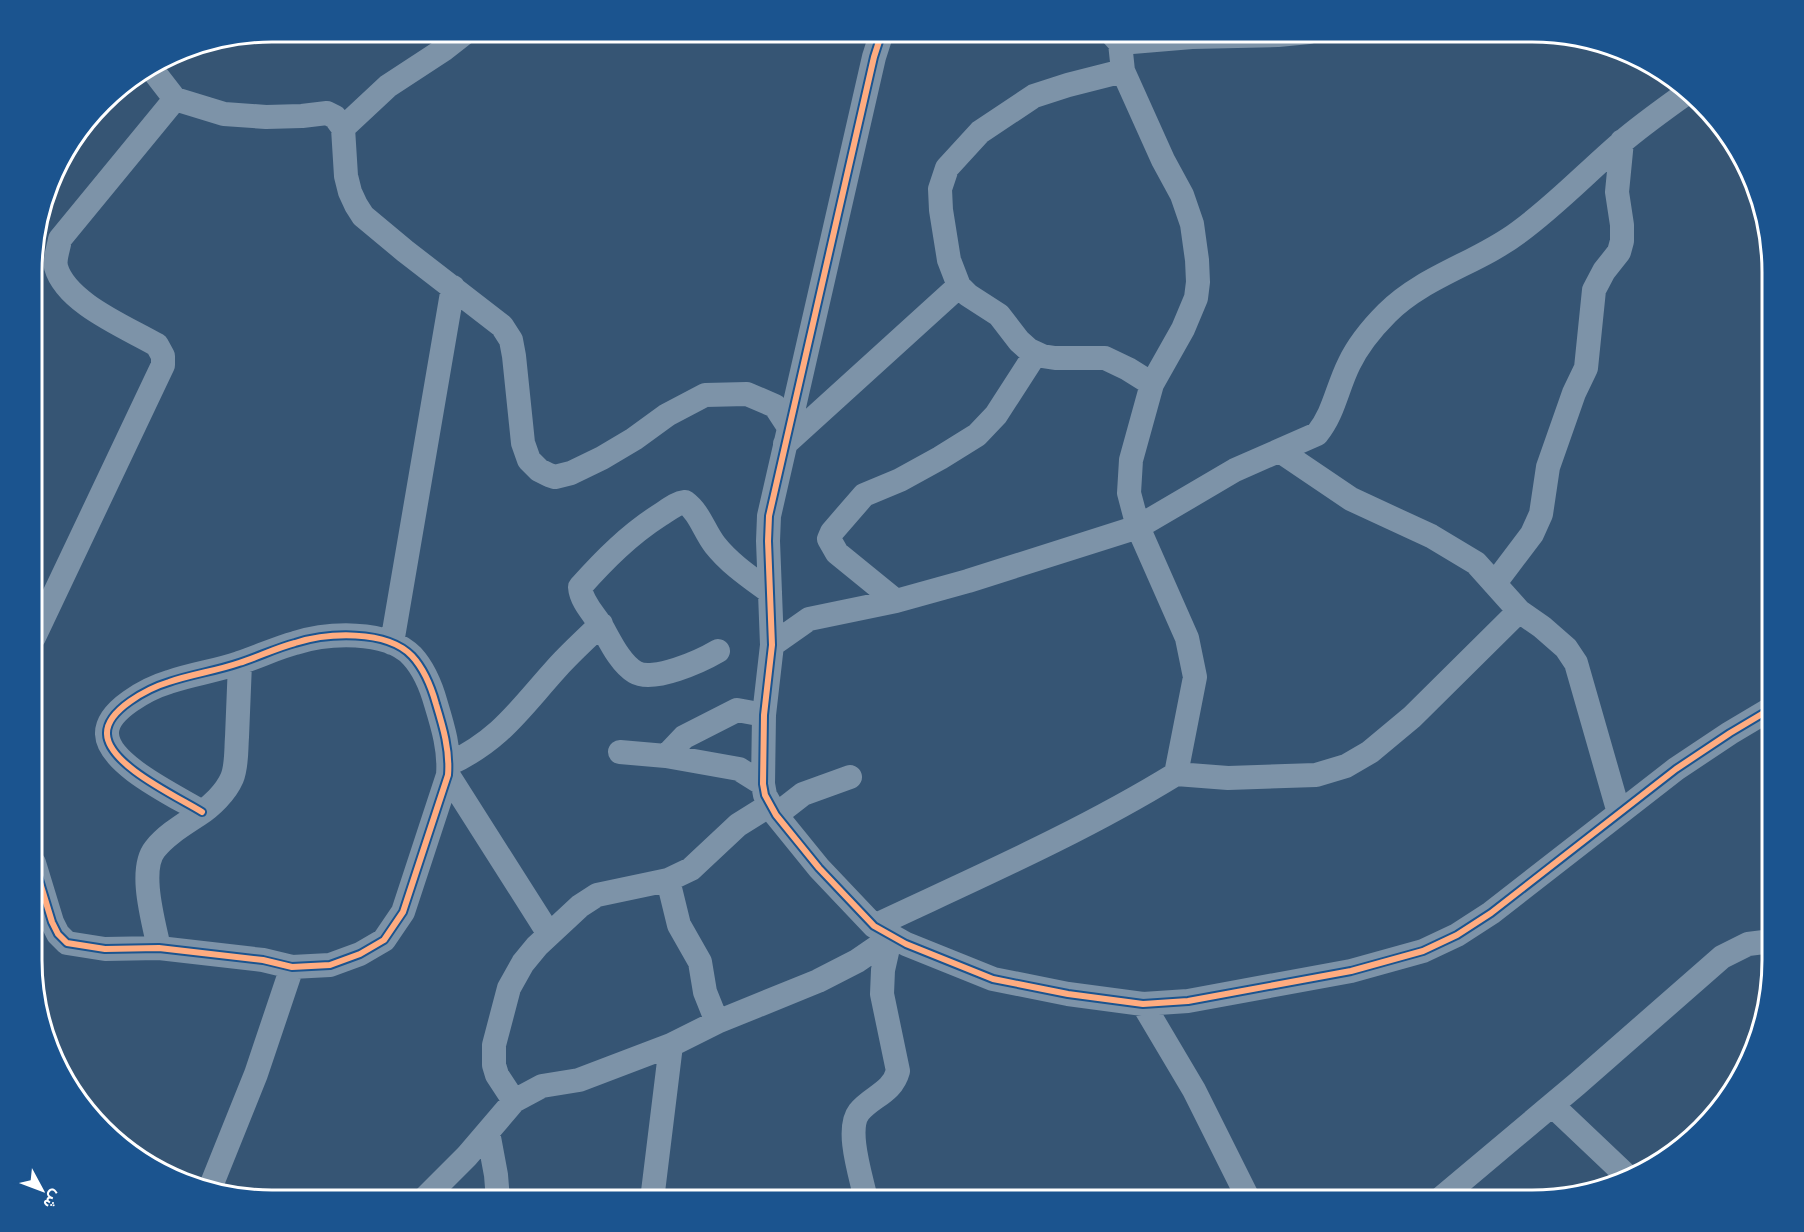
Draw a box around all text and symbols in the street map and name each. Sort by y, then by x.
north arrow [12,1160,72,1220]
text: ش [39,1186,66,1213]

